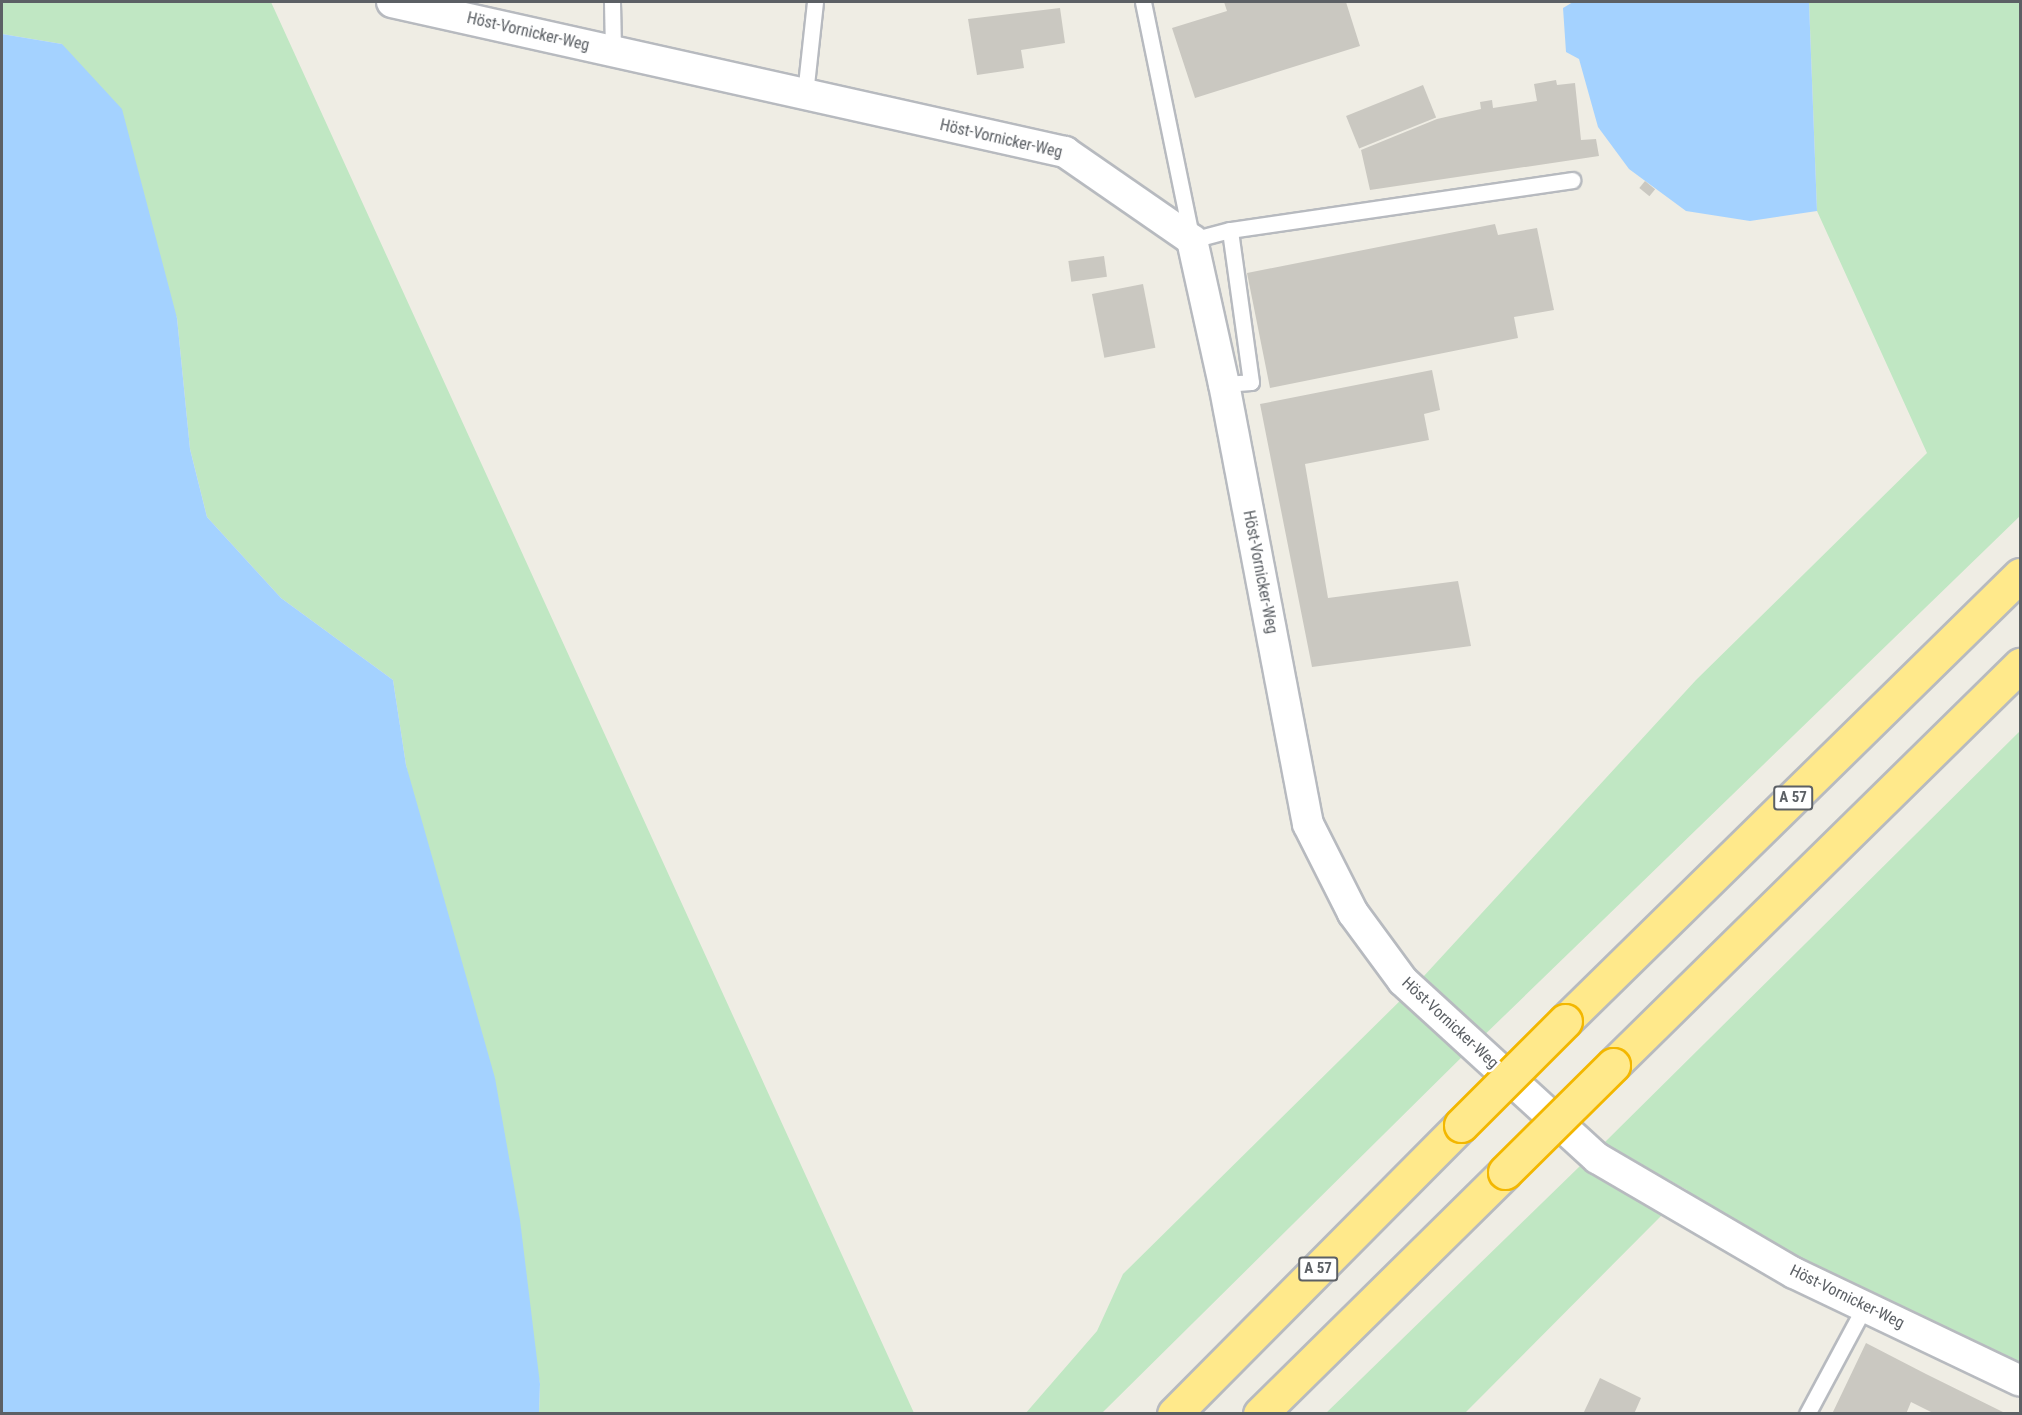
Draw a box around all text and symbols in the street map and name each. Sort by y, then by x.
street label: Höst-Vornicker-Weg [465,9,591,55]
street label: Höst-Vornicker-Weg [938,116,1064,162]
street label: Höst-Vornicker-Weg [1239,509,1281,635]
road number: A 57 [1772,786,1814,810]
street label: Höst-Vornicker-Weg [1398,973,1502,1073]
road number: A 57 [1297,1257,1339,1281]
street label: Höst-Vornicker-Weg [1787,1261,1907,1333]

